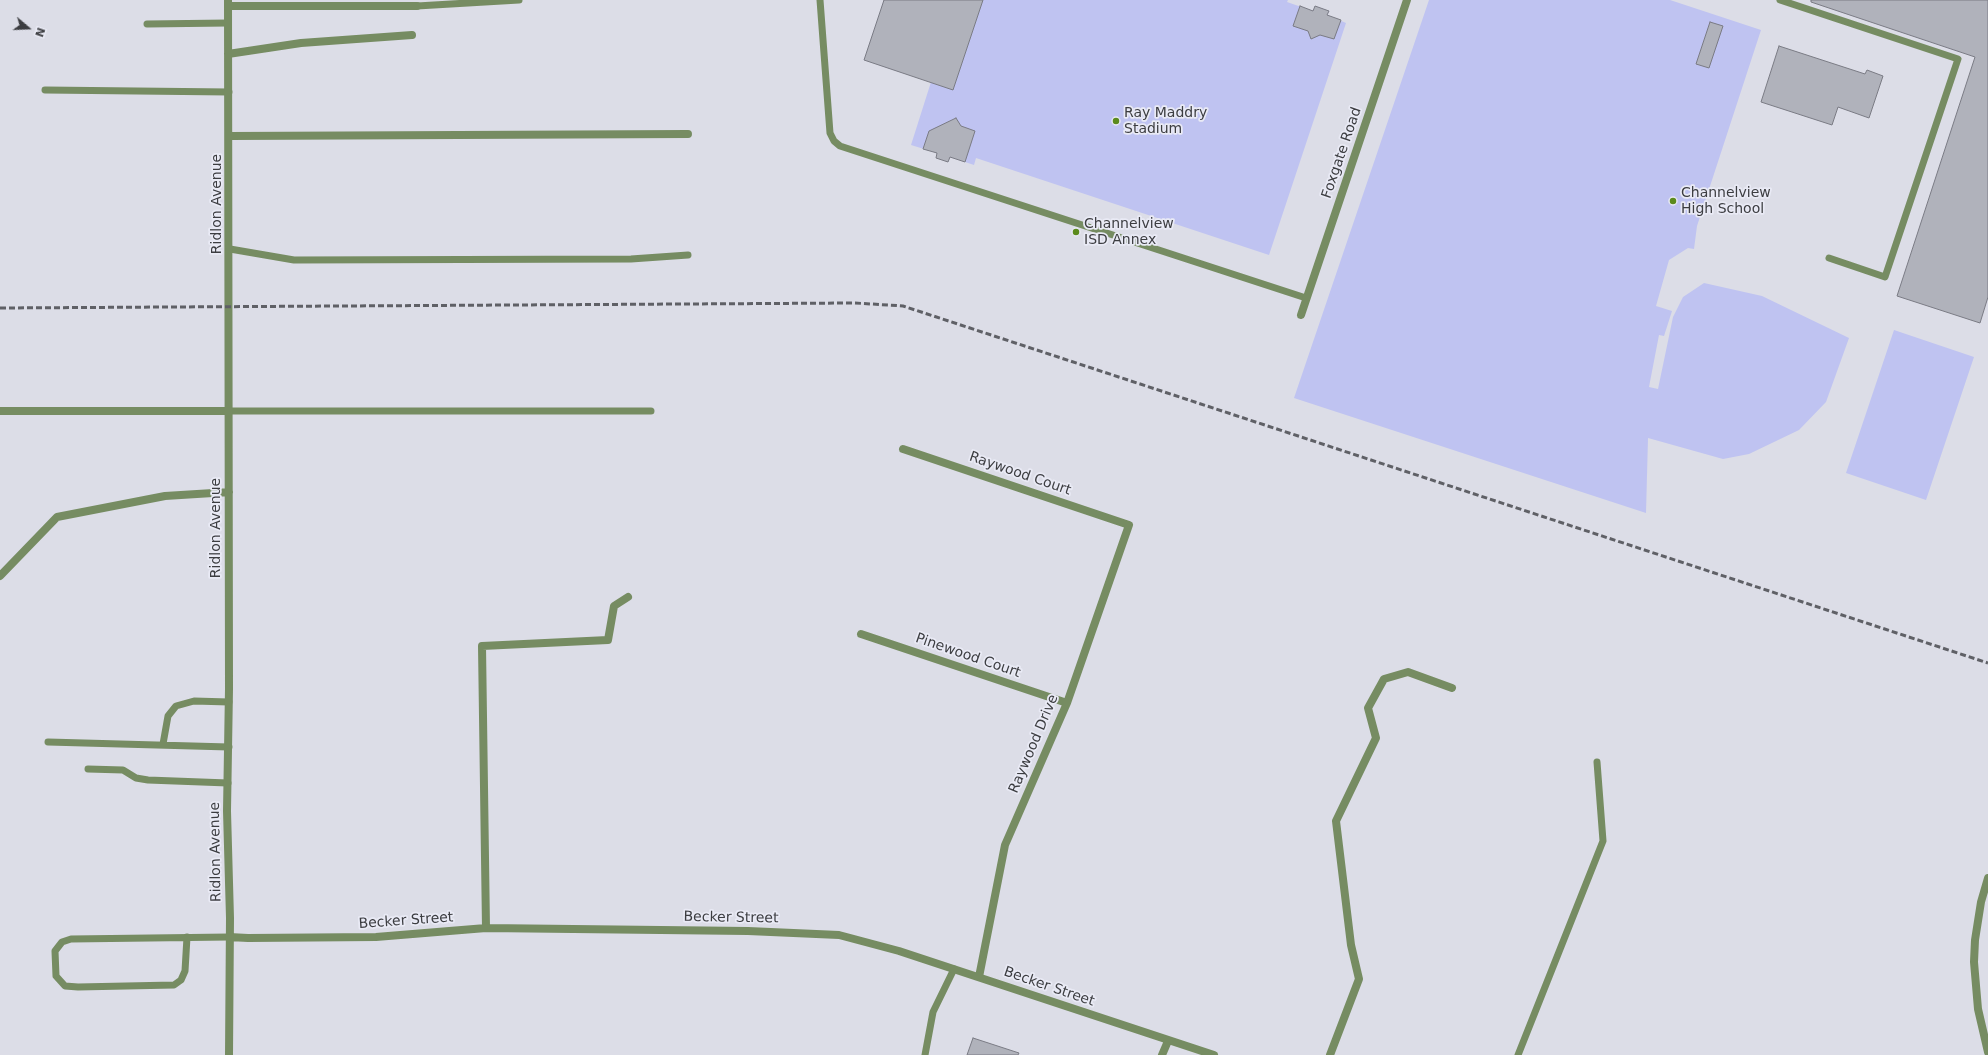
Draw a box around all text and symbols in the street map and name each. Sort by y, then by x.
north arrow [8,8,48,48]
text: N [32,26,47,39]
place label: Ray Maddry Stadium [1124,105,1207,138]
street label: Foxgate Road [1319,105,1365,201]
marker: Ray Maddry Stadium [1111,116,1121,126]
street label: Ridlon Avenue [209,154,225,254]
place label: Channelview High School [1681,185,1771,218]
marker: Channelview High School [1668,196,1678,206]
place label: Channelview ISD Annex [1084,216,1174,248]
marker: Channelview ISD Annex [1071,227,1081,237]
street label: Raywood Court [967,449,1073,499]
street label: Ridlon Avenue [208,478,224,578]
street label: Pinewood Court [913,630,1023,682]
street label: Raywood Drive [1006,692,1062,796]
street label: Ridlon Avenue [207,802,225,902]
street label: Becker Street [358,909,454,933]
street label: Becker Street [683,909,779,927]
street label: Becker Street [1001,964,1097,1010]

